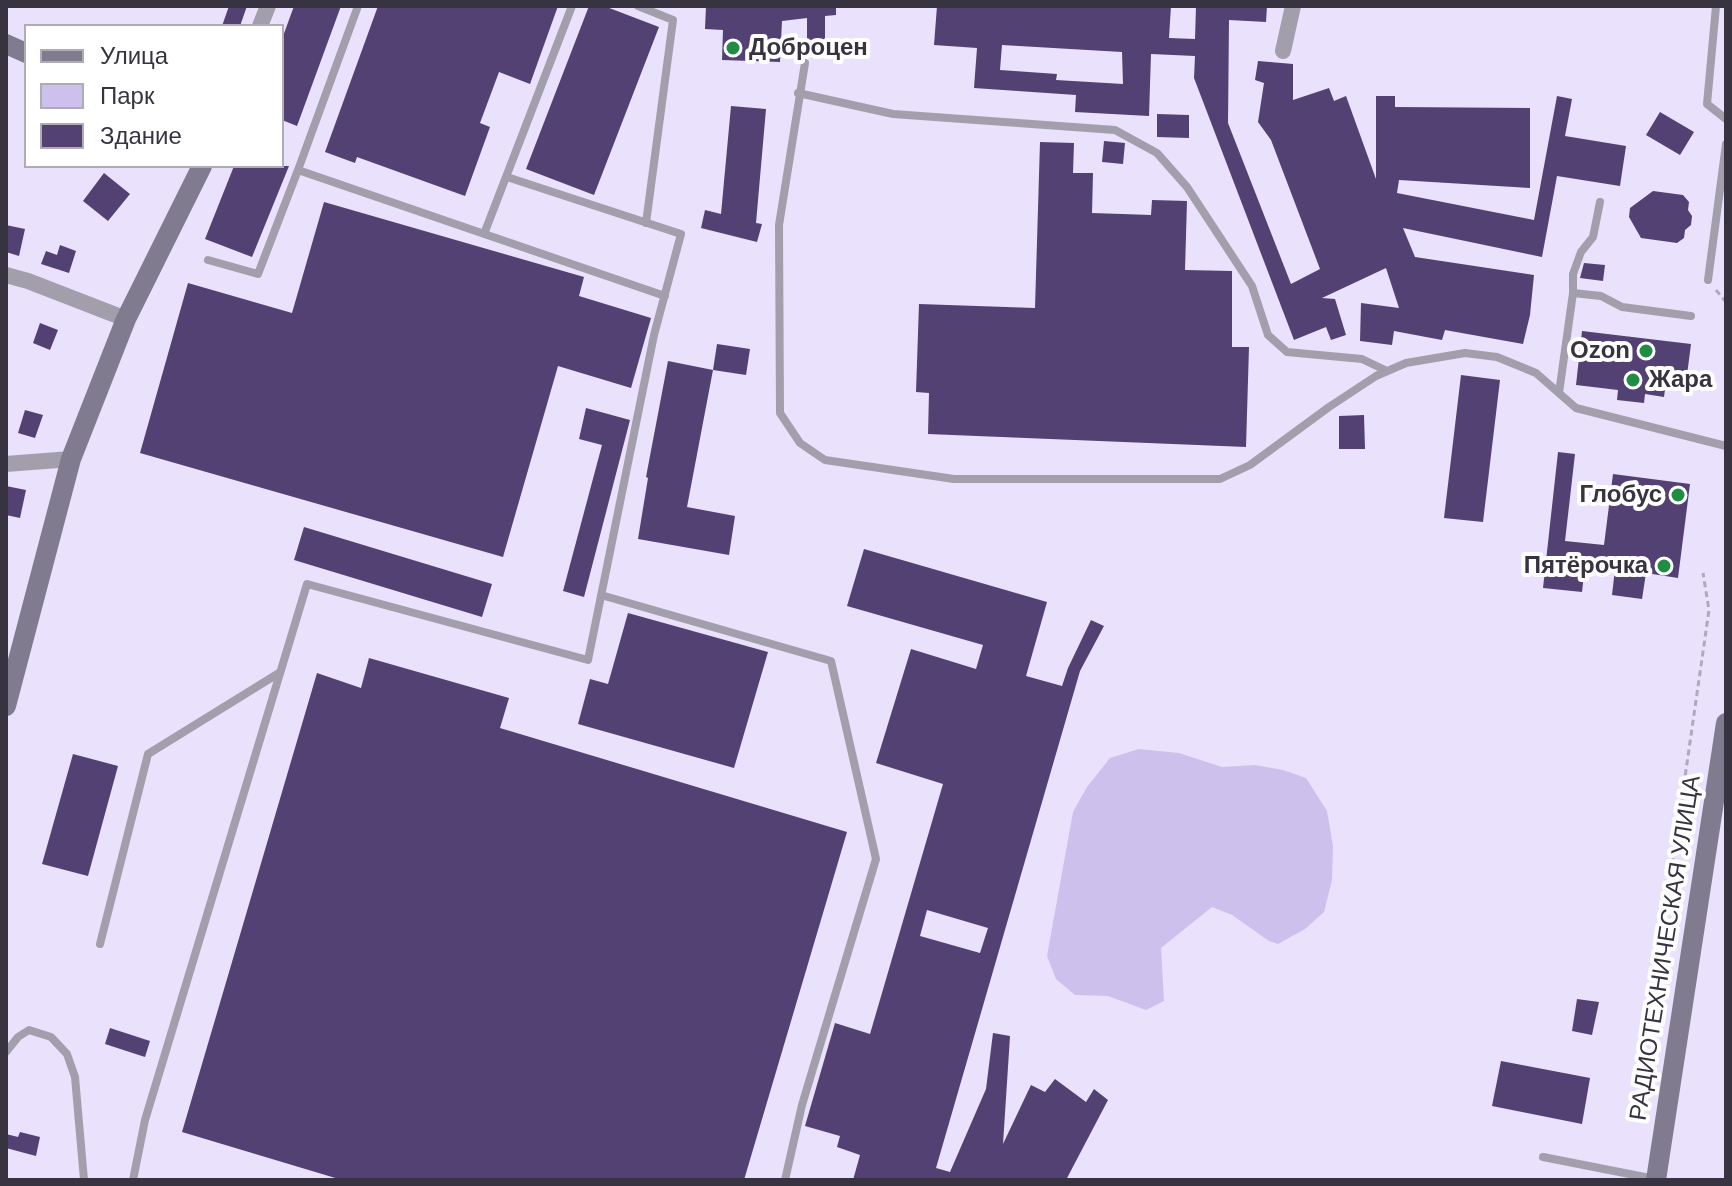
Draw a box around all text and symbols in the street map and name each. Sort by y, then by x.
legend [24,24,284,168]
place label: Доброцен [749,34,868,62]
marker: Доброцен [724,39,742,57]
text: Улица [100,42,168,69]
text: Парк [100,82,154,109]
text: Здание [100,122,182,149]
place label: Ozon [1570,337,1630,365]
marker: Ozon [1637,342,1655,360]
place label: Жара [1649,366,1712,394]
marker: Жара [1624,371,1642,389]
place label: Глобус [1579,481,1662,509]
marker: Глобус [1669,486,1687,504]
place label: Пятёрочка [1524,552,1648,580]
marker: Пятёрочка [1655,557,1673,575]
street label: РАДИОТЕХНИЧЕСКАЯ УЛИЦА [1624,773,1708,1123]

